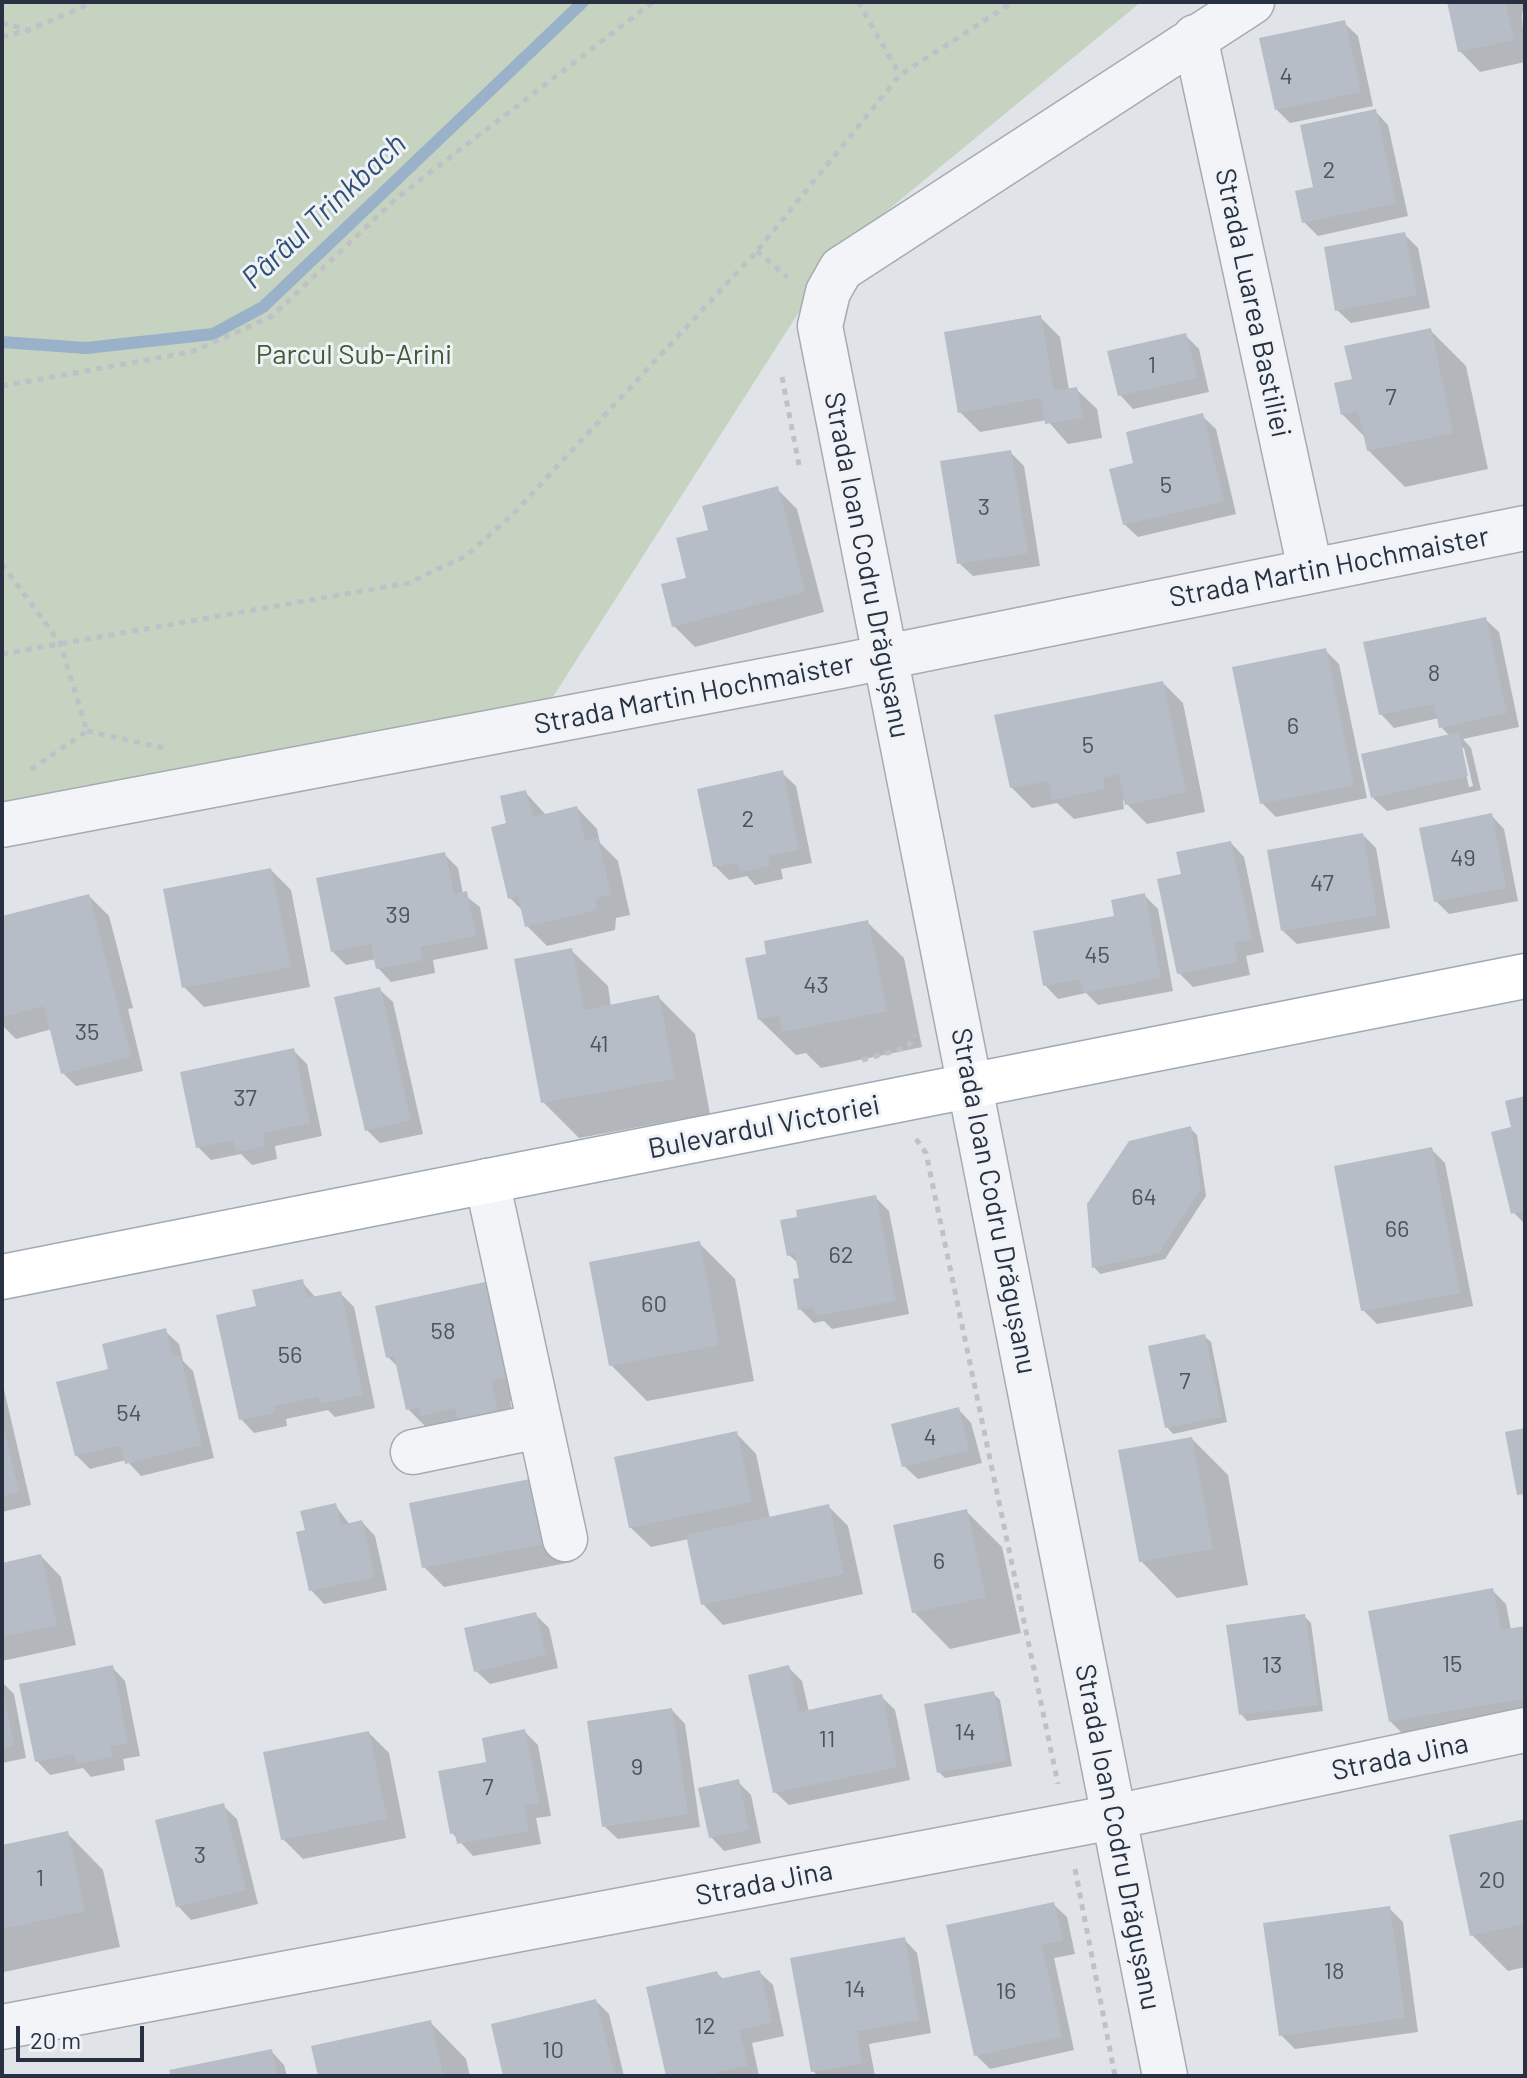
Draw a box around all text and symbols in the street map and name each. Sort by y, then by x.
house number: 4 [1279,62,1293,90]
water label: Pârâul Trinkbach [234,126,414,296]
house number: 2 [1323,156,1335,184]
street label: Strada Luarea Bastiliei [1208,165,1298,441]
park label: Parcul Sub-Arini [256,338,452,372]
house number: 1 [1148,351,1156,379]
house number: 7 [1385,383,1397,411]
street label: Strada Ioan Codru Drăgușanu [817,389,917,741]
house number: 5 [1160,471,1172,499]
house number: 3 [978,493,990,521]
street label: Strada Martin Hochmaister [1166,519,1492,615]
street label: Strada Martin Hochmaister [531,646,857,742]
house number: 8 [1428,659,1440,687]
house number: 6 [1287,712,1299,740]
house number: 5 [1082,731,1094,759]
house number: 2 [742,805,754,833]
house number: 49 [1450,844,1476,872]
house number: 47 [1310,869,1334,897]
house number: 39 [386,901,410,929]
house number: 45 [1084,941,1110,969]
house number: 43 [803,971,829,999]
house number: 35 [75,1018,99,1046]
street label: Strada Ioan Codru Drăgușanu [944,1025,1044,1377]
house number: 41 [589,1030,609,1058]
house number: 37 [233,1084,257,1112]
street label: Bulevardul Victoriei [645,1088,883,1166]
house number: 64 [1131,1183,1157,1211]
house number: 66 [1385,1215,1409,1243]
house number: 62 [828,1241,854,1269]
house number: 60 [641,1290,667,1318]
house number: 58 [431,1317,455,1345]
house number: 56 [278,1341,302,1369]
house number: 7 [1179,1367,1191,1395]
house number: 54 [116,1399,142,1427]
house number: 4 [923,1423,937,1451]
house number: 6 [933,1547,945,1575]
house number: 15 [1442,1650,1462,1678]
house number: 13 [1262,1651,1282,1679]
street label: Strada Ioan Codru Drăgușanu [1068,1661,1168,2013]
house number: 14 [954,1718,976,1746]
house number: 11 [819,1725,835,1753]
street label: Strada Jina [1329,1726,1471,1788]
house number: 9 [631,1753,643,1781]
house number: 7 [482,1773,494,1801]
house number: 3 [194,1841,206,1869]
street label: Strada Jina [693,1853,835,1913]
house number: 1 [36,1864,44,1892]
house number: 20 [1479,1866,1505,1894]
house number: 18 [1324,1957,1344,1985]
house number: 14 [844,1975,866,2003]
house number: 16 [996,1977,1016,2005]
scale bar [20,2010,148,2060]
house number: 12 [694,2012,716,2040]
text: 20 m [30,2025,81,2054]
house number: 10 [542,2036,564,2064]

